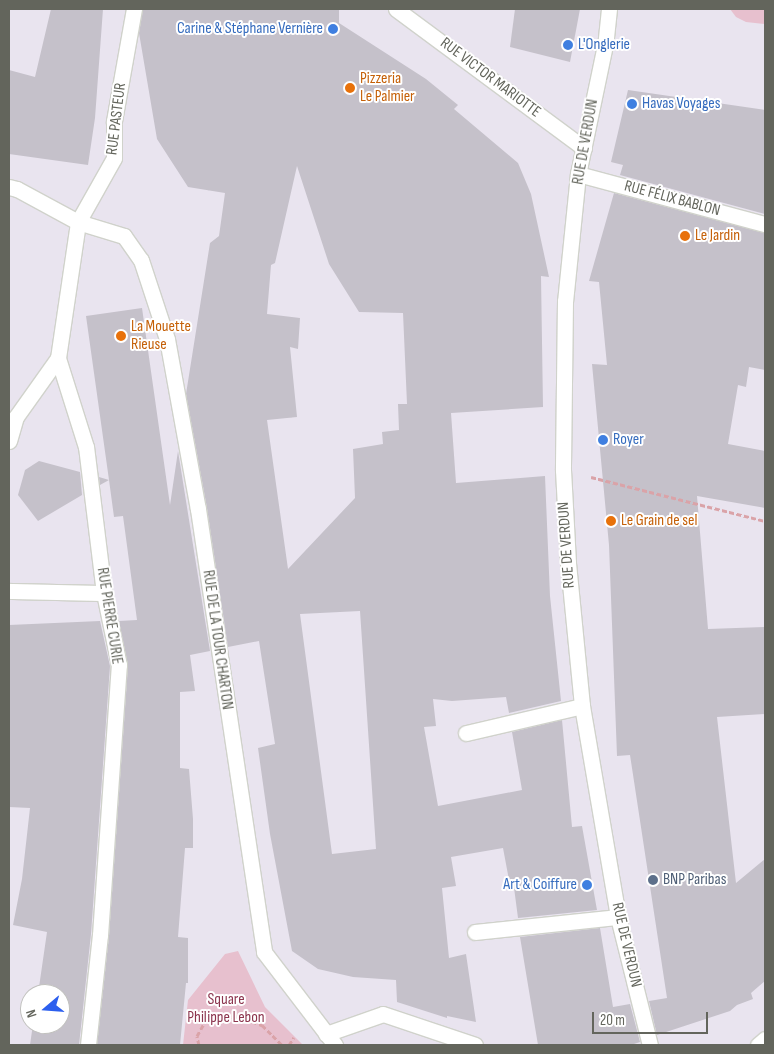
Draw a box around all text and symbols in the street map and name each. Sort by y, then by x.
place label: Carine & Stéphane Vernière [177,19,323,39]
marker: Carine & Stéphane Vernière [327,23,339,35]
street label: RUE VICTOR MARIOTTE [436,34,544,122]
place label: L'Onglerie [578,35,630,55]
marker: L'Onglerie [562,39,574,51]
place label: Pizzeria Le Palmier [360,69,415,107]
street label: RUE PASTEUR [103,82,131,156]
marker: Pizzeria Le Palmier [344,82,356,94]
place label: Havas Voyages [642,94,720,114]
street label: RUE DE VERDUN [569,98,603,186]
marker: Havas Voyages [626,98,638,110]
street label: RUE FÉLIX BABLON [622,177,722,221]
place label: Le Jardin [695,226,740,246]
marker: Le Jardin [679,230,691,242]
place label: La Mouette Rieuse [131,317,191,355]
marker: La Mouette Rieuse [115,330,127,342]
place label: Royer [613,430,644,450]
marker: Royer [597,434,609,446]
street label: RUE DE VERDUN [554,501,580,589]
place label: Le Grain de sel [621,511,697,531]
marker: Le Grain de sel [605,515,617,527]
street label: RUE PIERRE CURIE [92,566,126,666]
street label: RUE DE LA TOUR CHARTON [198,569,236,711]
place label: BNP Paribas [663,870,726,890]
marker: BNP Paribas [647,874,659,886]
place label: Art & Coiffure [503,875,577,895]
marker: Art & Coiffure [581,879,593,891]
street label: RUE DE VERDUN [607,901,645,989]
north arrow [20,984,70,1034]
park label: Square Philippe Lebon [187,990,265,1028]
scale bar [594,1002,710,1034]
text: N [22,1007,40,1020]
text: 20 m [600,1011,625,1030]

